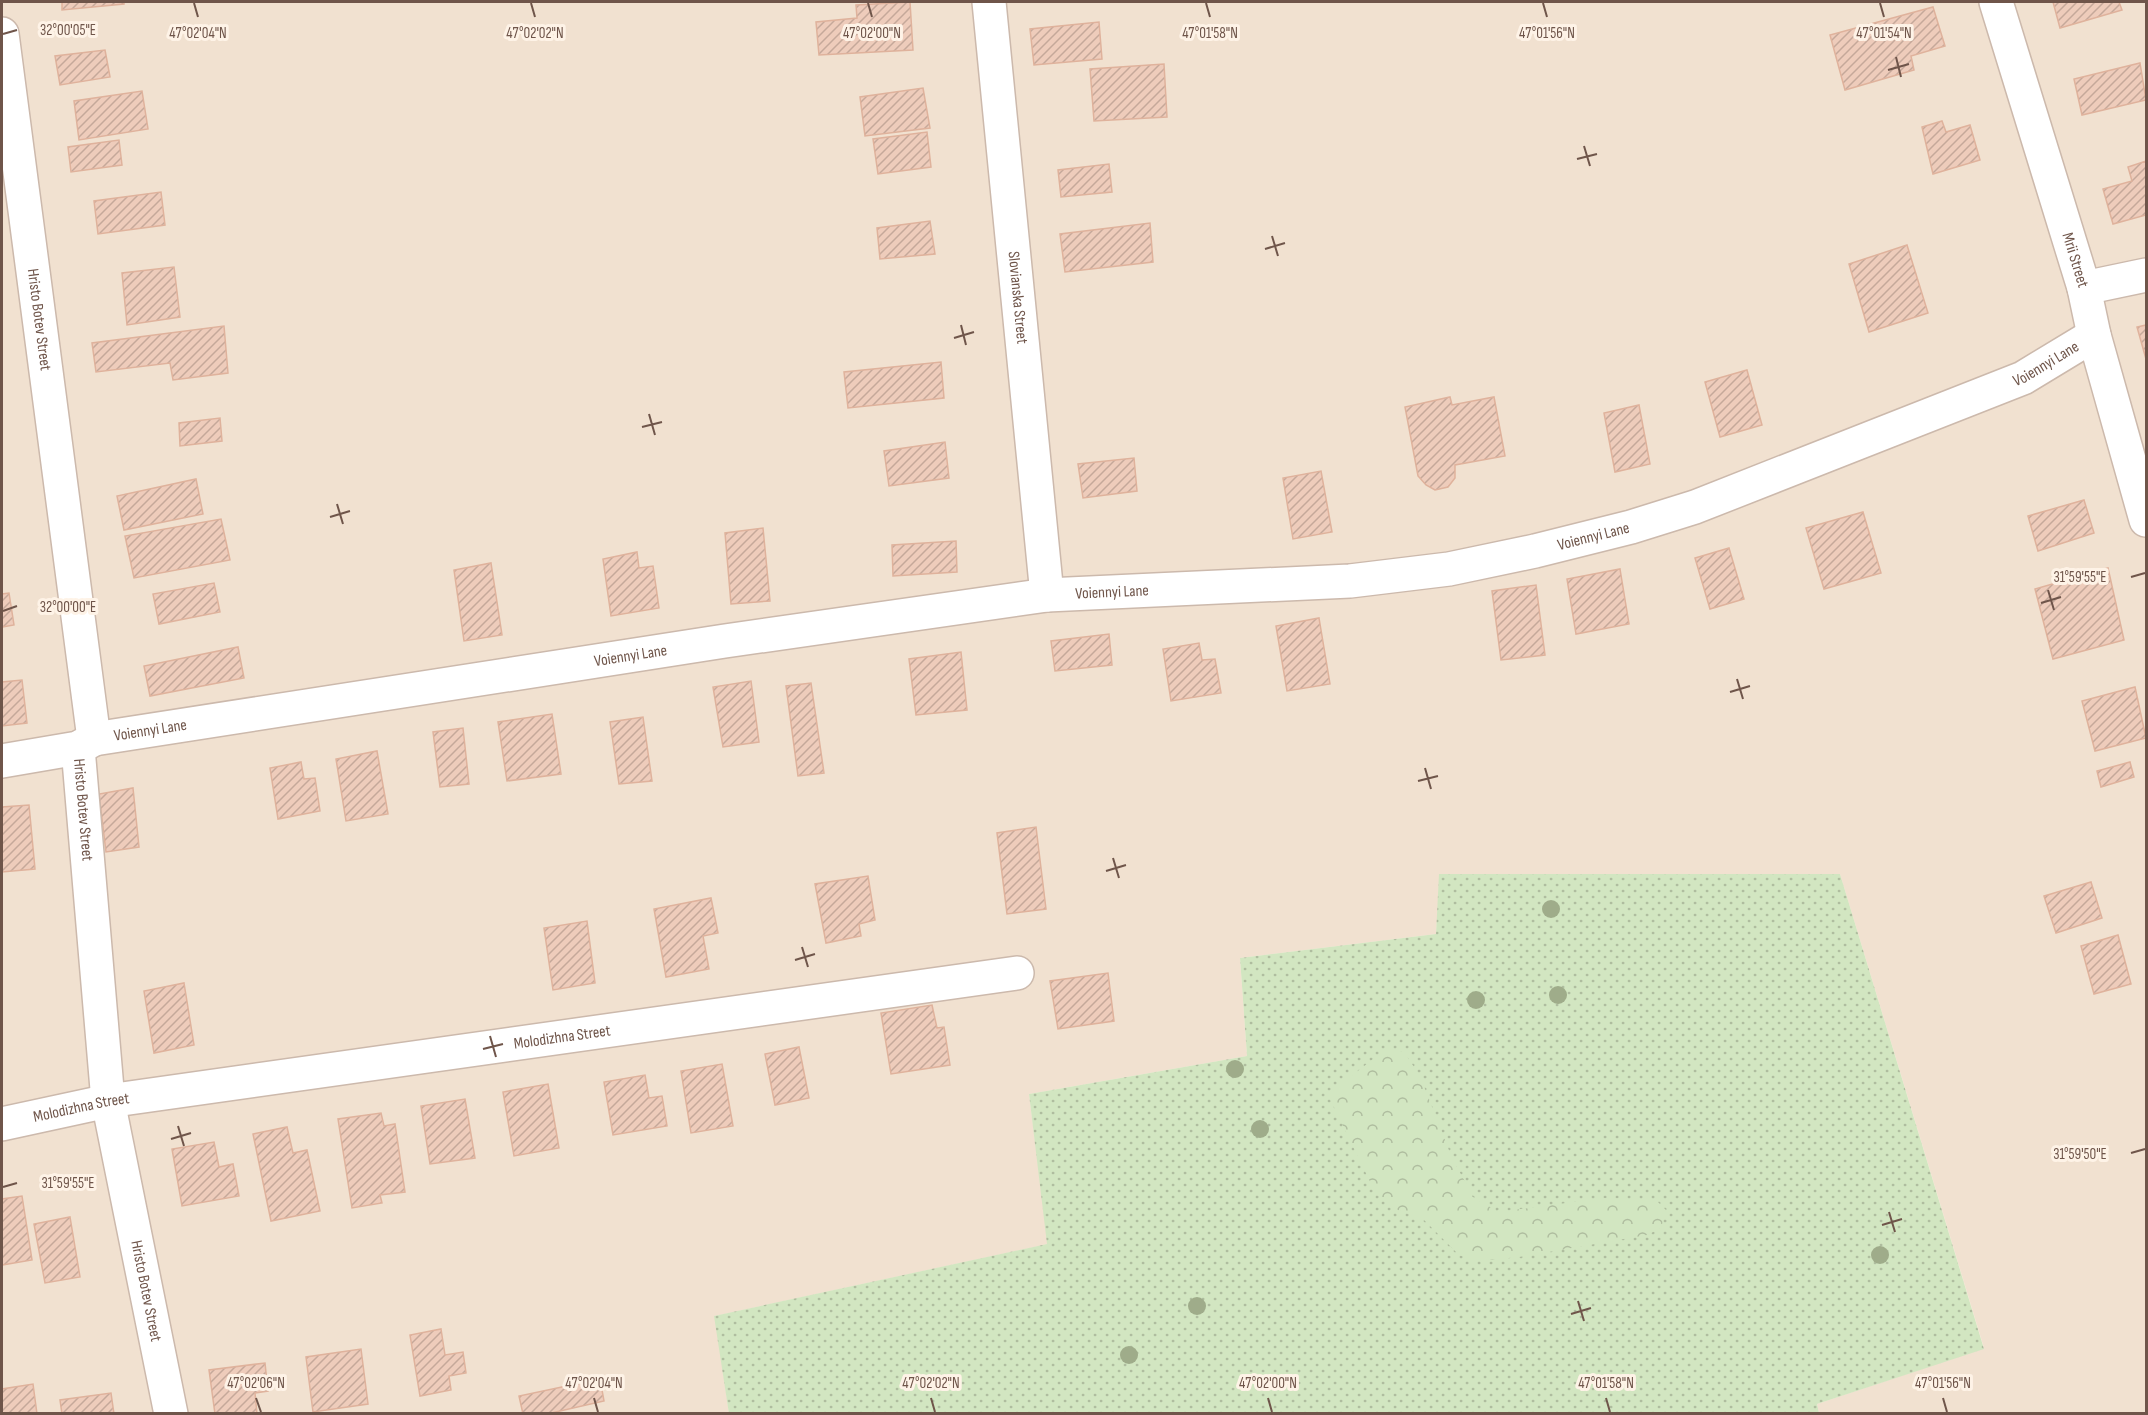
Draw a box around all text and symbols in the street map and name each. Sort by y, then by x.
text: 32°00'05"E [40,21,96,40]
text: 47°02'04"N [169,24,227,43]
text: 47°02'02"N [506,24,564,43]
text: 47°02'00"N [843,24,901,43]
text: 47°01'58"N [1182,24,1238,43]
text: 47°01'56"N [1519,24,1575,43]
text: 47°01'54"N [1856,24,1912,43]
street label: Mrii Street [2058,230,2093,290]
street label: Slovianska Street [1004,250,1032,345]
street label: Hristo Botev Street [23,267,55,372]
street label: Voiennyi Lane [2010,337,2082,390]
street label: Voiennyi Lane [1555,518,1631,555]
text: 31°59'55"E [2054,568,2106,587]
street label: Voiennyi Lane [1075,581,1149,603]
text: 32°00'00"E [40,598,96,617]
street label: Voiennyi Lane [593,641,668,671]
street label: Voiennyi Lane [113,715,188,745]
street label: Hristo Botev Street [69,758,97,862]
street label: Molodizhna Street [512,1021,612,1053]
street label: Molodizhna Street [32,1089,130,1126]
text: 31°59'50"E [2053,1145,2107,1164]
text: 31°59'55"E [42,1174,94,1193]
street label: Hristo Botev Street [127,1239,166,1343]
text: 47°02'06"N [227,1374,285,1393]
text: 47°02'04"N [565,1374,623,1393]
text: 47°02'02"N [902,1374,960,1393]
text: 47°02'00"N [1239,1374,1297,1393]
text: 47°01'58"N [1578,1374,1634,1393]
text: 47°01'56"N [1915,1374,1971,1393]

